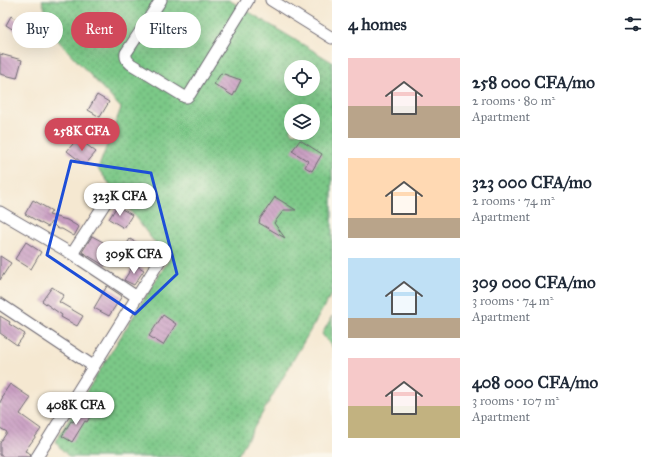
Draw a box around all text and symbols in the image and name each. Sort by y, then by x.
chip: Buy [12,12,63,48]
chip: Rent [71,12,127,48]
chip: Filters [135,12,201,48]
icon: filters [622,13,644,35]
text: 4 homes [348,14,407,35]
map controls [284,60,320,140]
button: locate [284,60,320,96]
text: 258 000 CFA/mo [472,72,595,93]
icon: home [380,74,428,122]
text: 2 rooms · 80 m² [472,93,555,109]
button: layers [284,104,320,140]
text: Apartment [472,109,530,125]
pin: 258K CFA [41,118,123,152]
text: 258K CFA [54,123,110,139]
text: 323 000 CFA/mo [472,172,592,193]
icon: home [380,174,428,222]
pin: 323K CFA [79,183,161,217]
text: 323K CFA [93,188,147,204]
text: 2 rooms · 74 m² [472,193,555,209]
text: Apartment [472,209,530,225]
pin: 309K CFA [93,241,175,275]
text: 309K CFA [105,246,163,262]
text: 309 000 CFA/mo [472,272,596,293]
icon: home [380,274,428,322]
text: 3 rooms · 74 m² [472,293,554,309]
text: Apartment [472,309,530,325]
text: 408 000 CFA/mo [472,372,598,393]
icon: home [380,374,428,422]
pin: 408K CFA [35,392,117,426]
text: 3 rooms · 107 m² [472,393,559,409]
text: 408K CFA [46,397,106,413]
text: Apartment [472,409,530,425]

